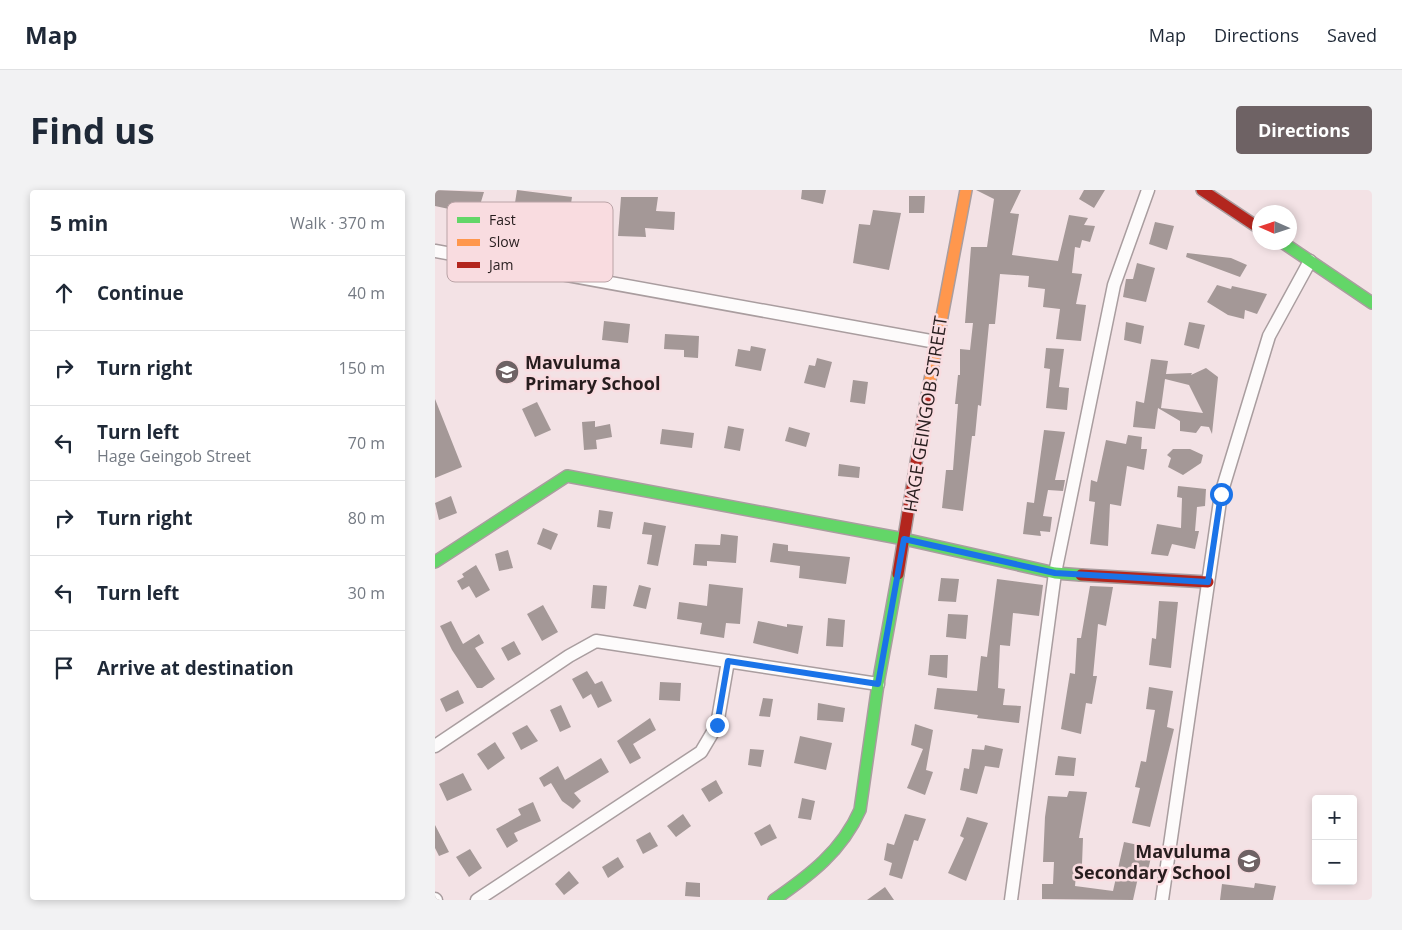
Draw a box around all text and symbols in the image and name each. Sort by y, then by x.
text: Map [25,18,77,51]
text: Map [1149,23,1186,47]
text: Directions [1214,23,1299,47]
text: Saved [1327,23,1377,47]
button: Directions [1236,106,1372,154]
text: Find us [30,107,155,154]
legend [447,202,613,282]
north arrow [1252,205,1297,250]
text: 5 min [50,209,108,237]
text: Fast [489,210,516,229]
text: Walk · 370 m [290,212,385,234]
text: Slow [489,232,520,251]
text: Jam [487,255,514,274]
icon: ahead [50,279,78,307]
text: Continue [97,280,184,306]
text: 40 m [348,282,385,304]
street label: HAGE GEINGOB STREET [898,314,952,514]
place label: Mavuluma Primary School [525,350,660,395]
icon: right [50,354,78,382]
text: Turn right [97,355,192,381]
text: 150 m [339,357,385,379]
school or university icon: Mavuluma Primary School [494,359,520,385]
text: Turn left [97,419,179,445]
icon: left [50,429,78,457]
text: 70 m [348,432,385,454]
text: Hage Geingob Street [97,445,251,467]
route start [1210,483,1233,506]
icon: right [50,504,78,532]
text: Turn right [97,505,192,531]
text: 80 m [348,507,385,529]
icon: left [50,579,78,607]
text: Turn left [97,580,179,606]
text: 30 m [348,582,385,604]
icon: arrive [50,654,78,682]
text: Arrive at destination [97,655,294,681]
route end [706,714,729,737]
map controls [1312,795,1357,885]
button: + [1312,795,1357,840]
place label: Mavuluma Secondary School [1074,839,1231,884]
button: − [1312,840,1357,885]
school or university icon: Mavuluma Secondary School [1236,848,1262,874]

